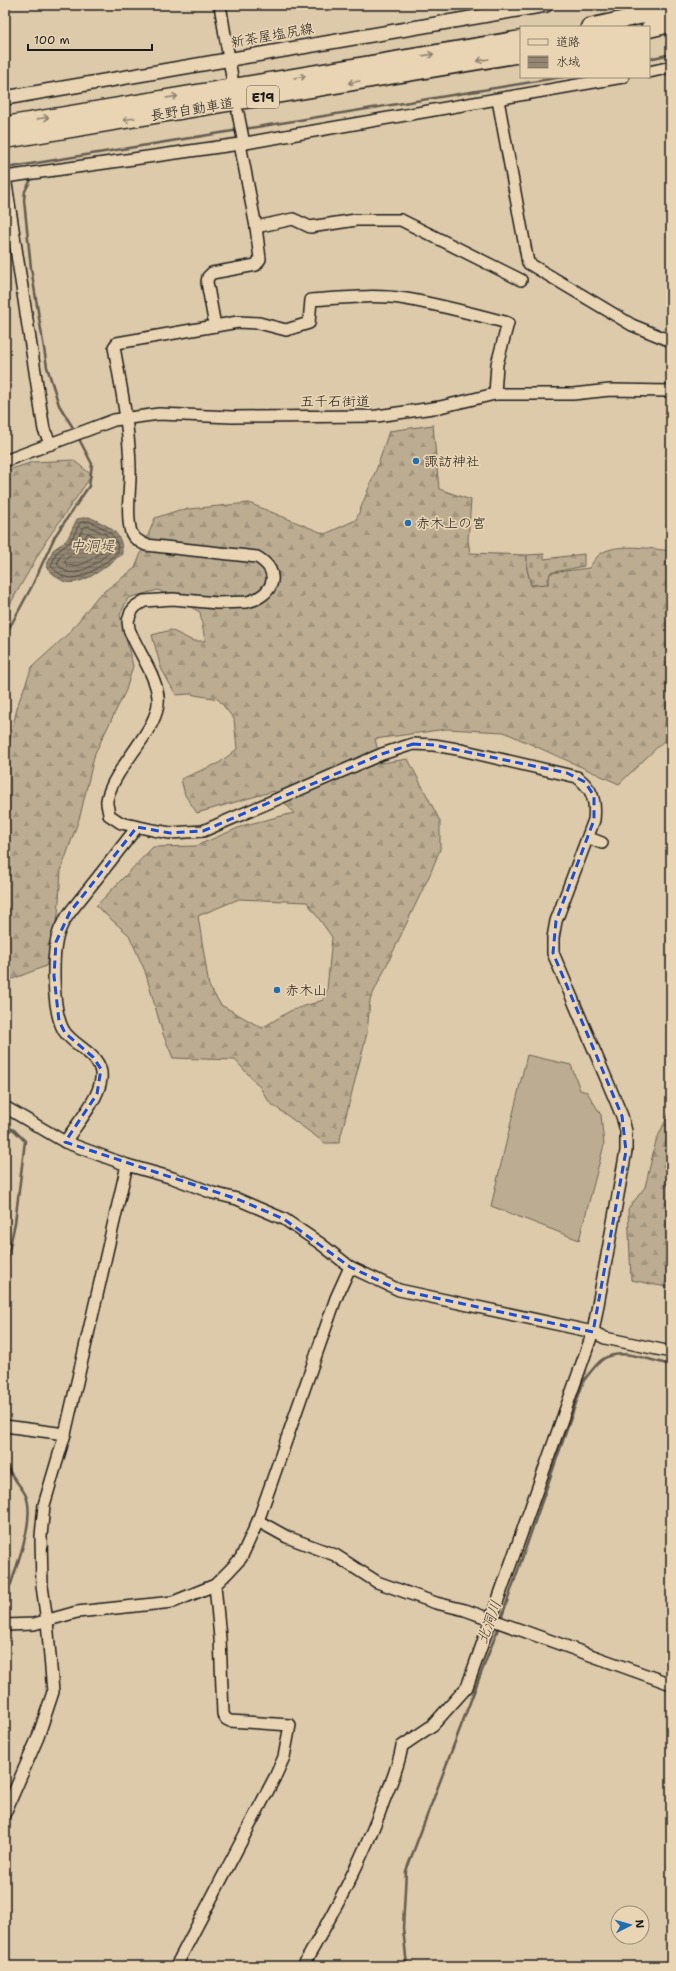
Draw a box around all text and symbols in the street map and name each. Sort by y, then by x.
street label: 新茶屋塩尻線 [229,19,315,51]
scale bar [28,26,152,52]
legend [520,26,650,78]
text: 100 m [34,32,70,48]
text: 道路 [556,34,580,50]
one-way arrow [421,51,434,59]
text: 水域 [556,54,580,70]
one-way arrow [476,56,489,64]
one-way arrow [293,72,306,80]
one-way arrow [348,78,361,86]
road number: E19 [247,86,279,108]
one-way arrow [165,93,178,101]
street label: 長野自動車道 [149,94,235,124]
one-way arrow [37,114,50,122]
one-way arrow [123,115,136,123]
street label: 五千石街道 [300,392,370,410]
place label: 諏訪神社 [424,452,480,470]
marker: 諏訪神社 [411,456,421,466]
place label: 赤木上の宮 [416,514,486,532]
marker: 赤木上の宮 [403,518,413,528]
water label: 中洞堤 [69,536,115,556]
place label: 赤木山 [285,981,327,999]
marker: 赤木山 [272,985,282,995]
water label: 北洞川 [472,1597,506,1647]
north arrow [610,1905,650,1945]
text: N [632,1919,647,1929]

